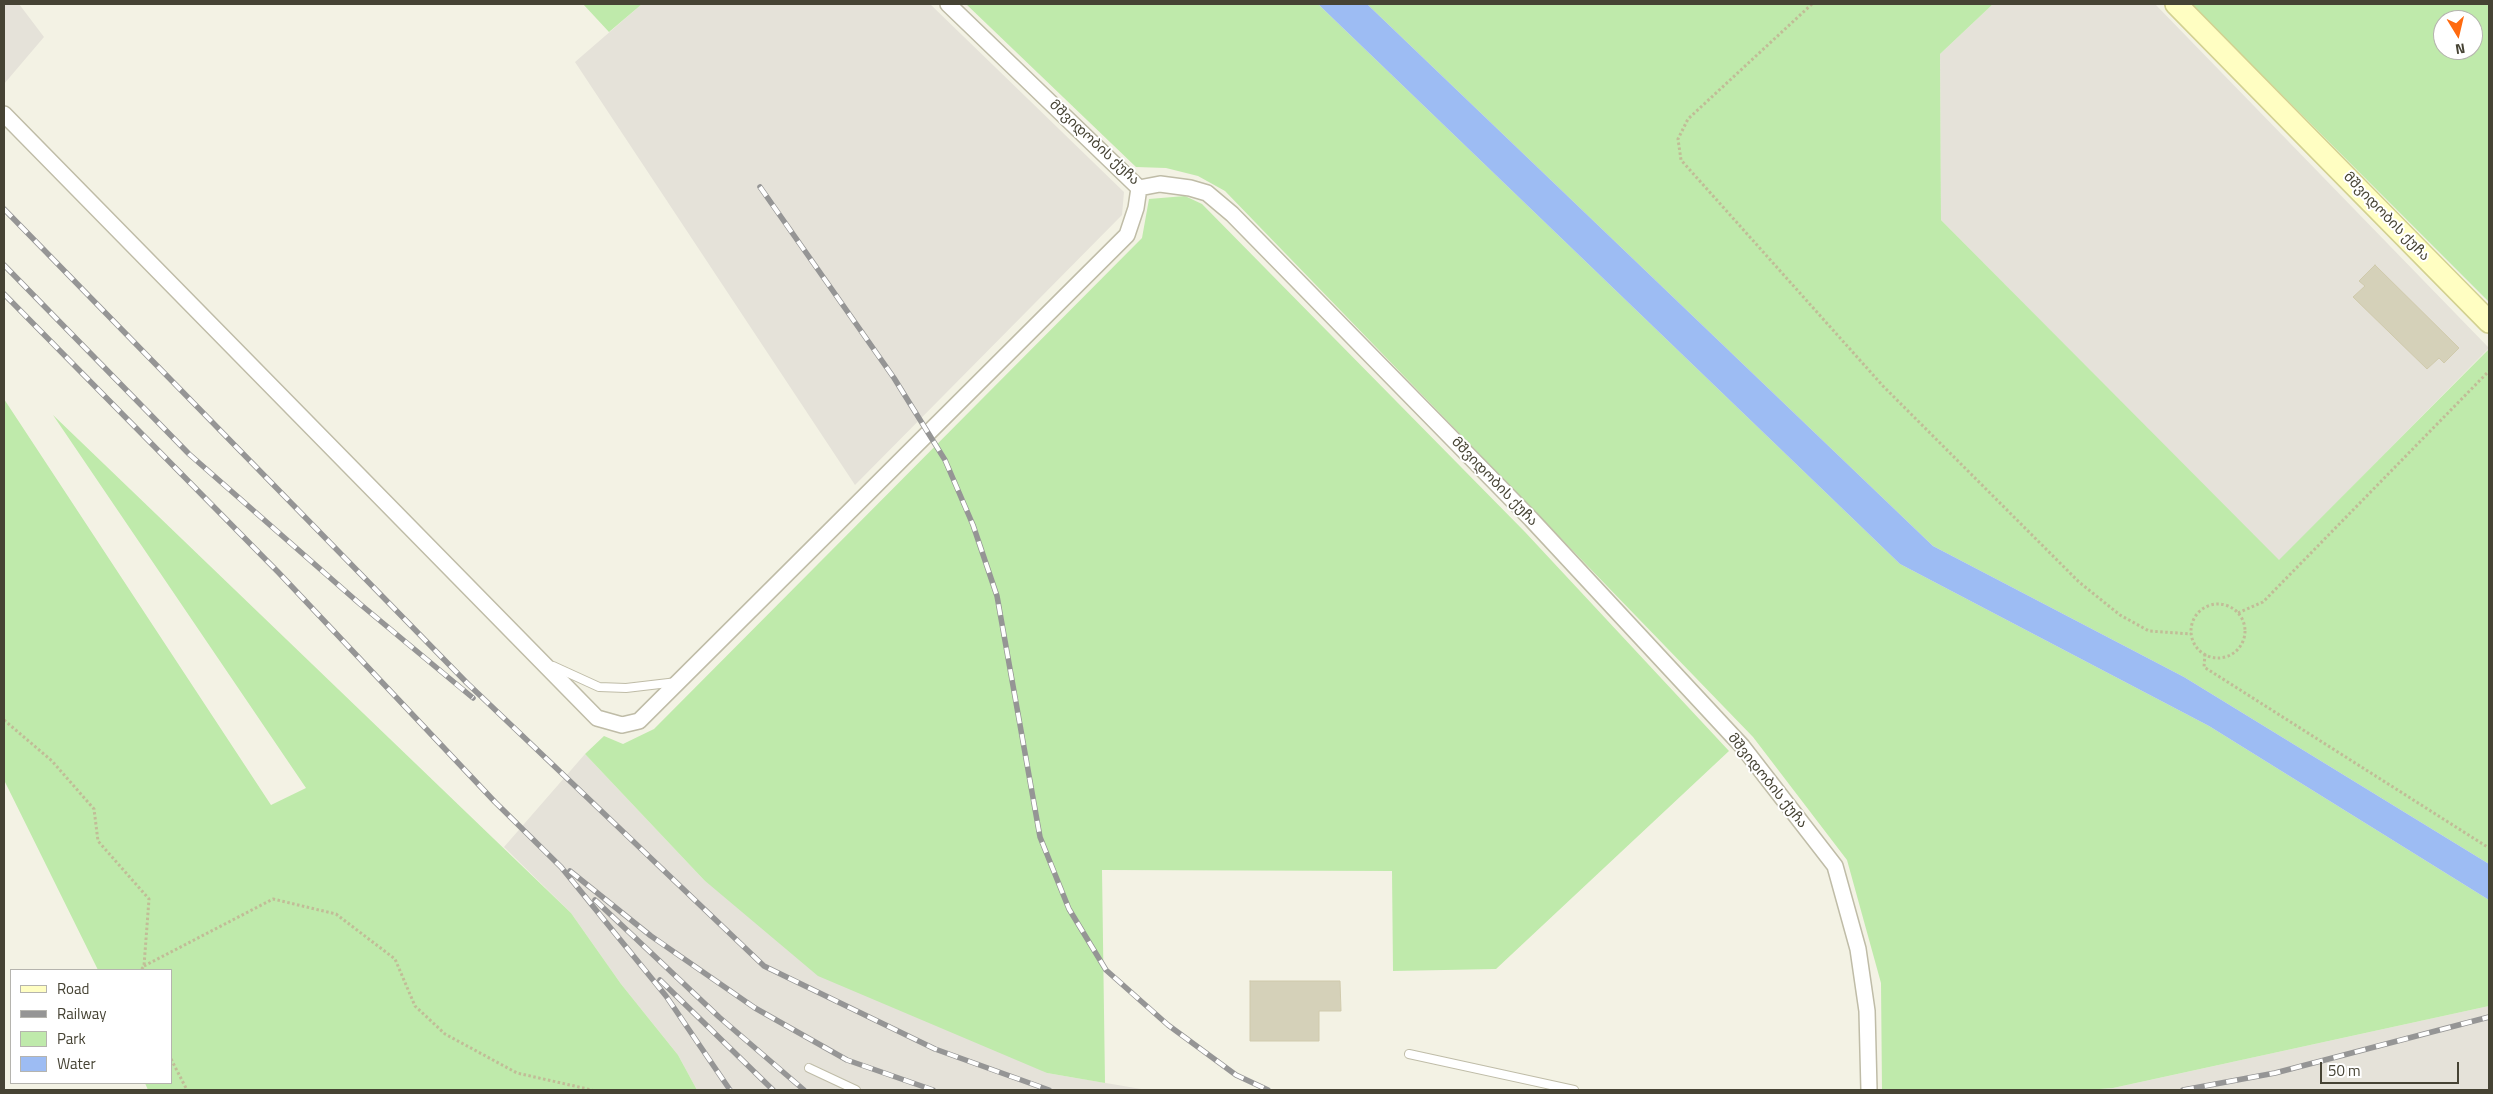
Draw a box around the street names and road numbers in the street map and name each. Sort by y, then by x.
street label: მშვიდობის ქუჩა [1045,97,1143,189]
street label: მშვიდობის ქუჩა [2339,169,2433,265]
street label: მშვიდობის ქუჩა [1447,434,1541,530]
street label: მშვიდობის ქუჩა [1724,730,1810,832]

